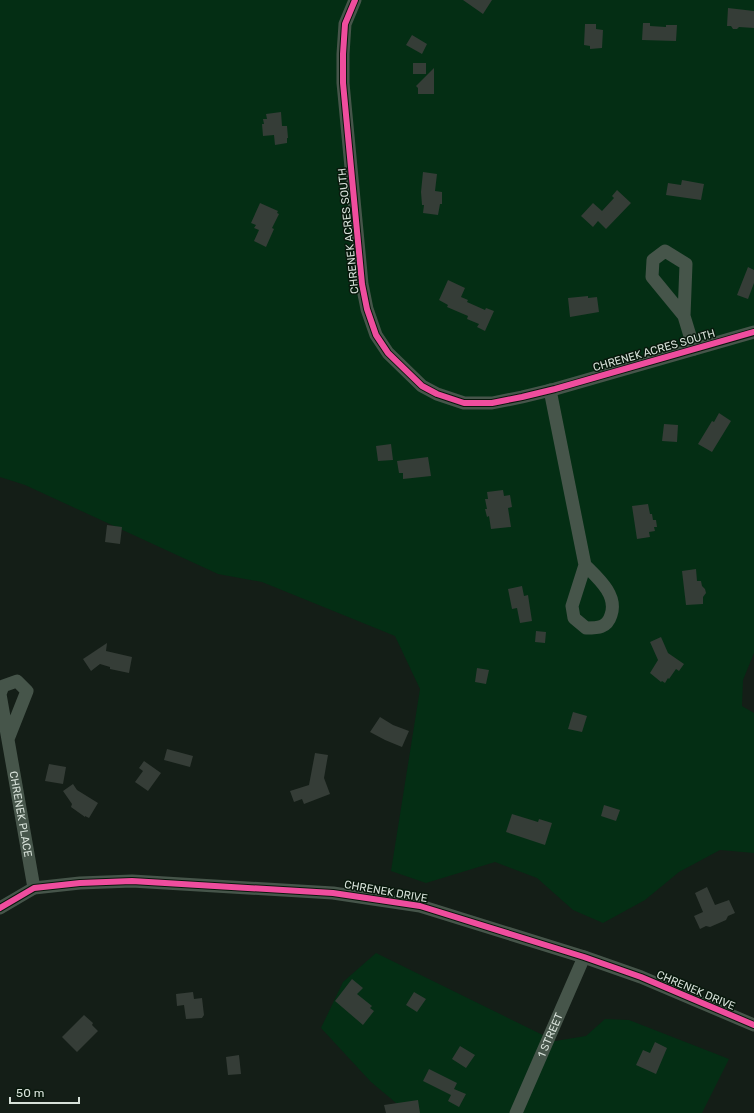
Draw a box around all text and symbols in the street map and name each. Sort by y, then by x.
street label: CHRENEK ACRES SOUTH [335,167,362,295]
street label: CHRENEK ACRES SOUTH [592,327,717,374]
street label: CHRENEK PLACE [7,770,35,858]
street label: CHRENEK DRIVE [343,878,429,905]
street label: CHRENEK DRIVE [655,968,737,1013]
street label: 1 STREET [535,1010,566,1060]
scale bar [10,1079,79,1105]
text: 50 m [16,1086,44,1100]

